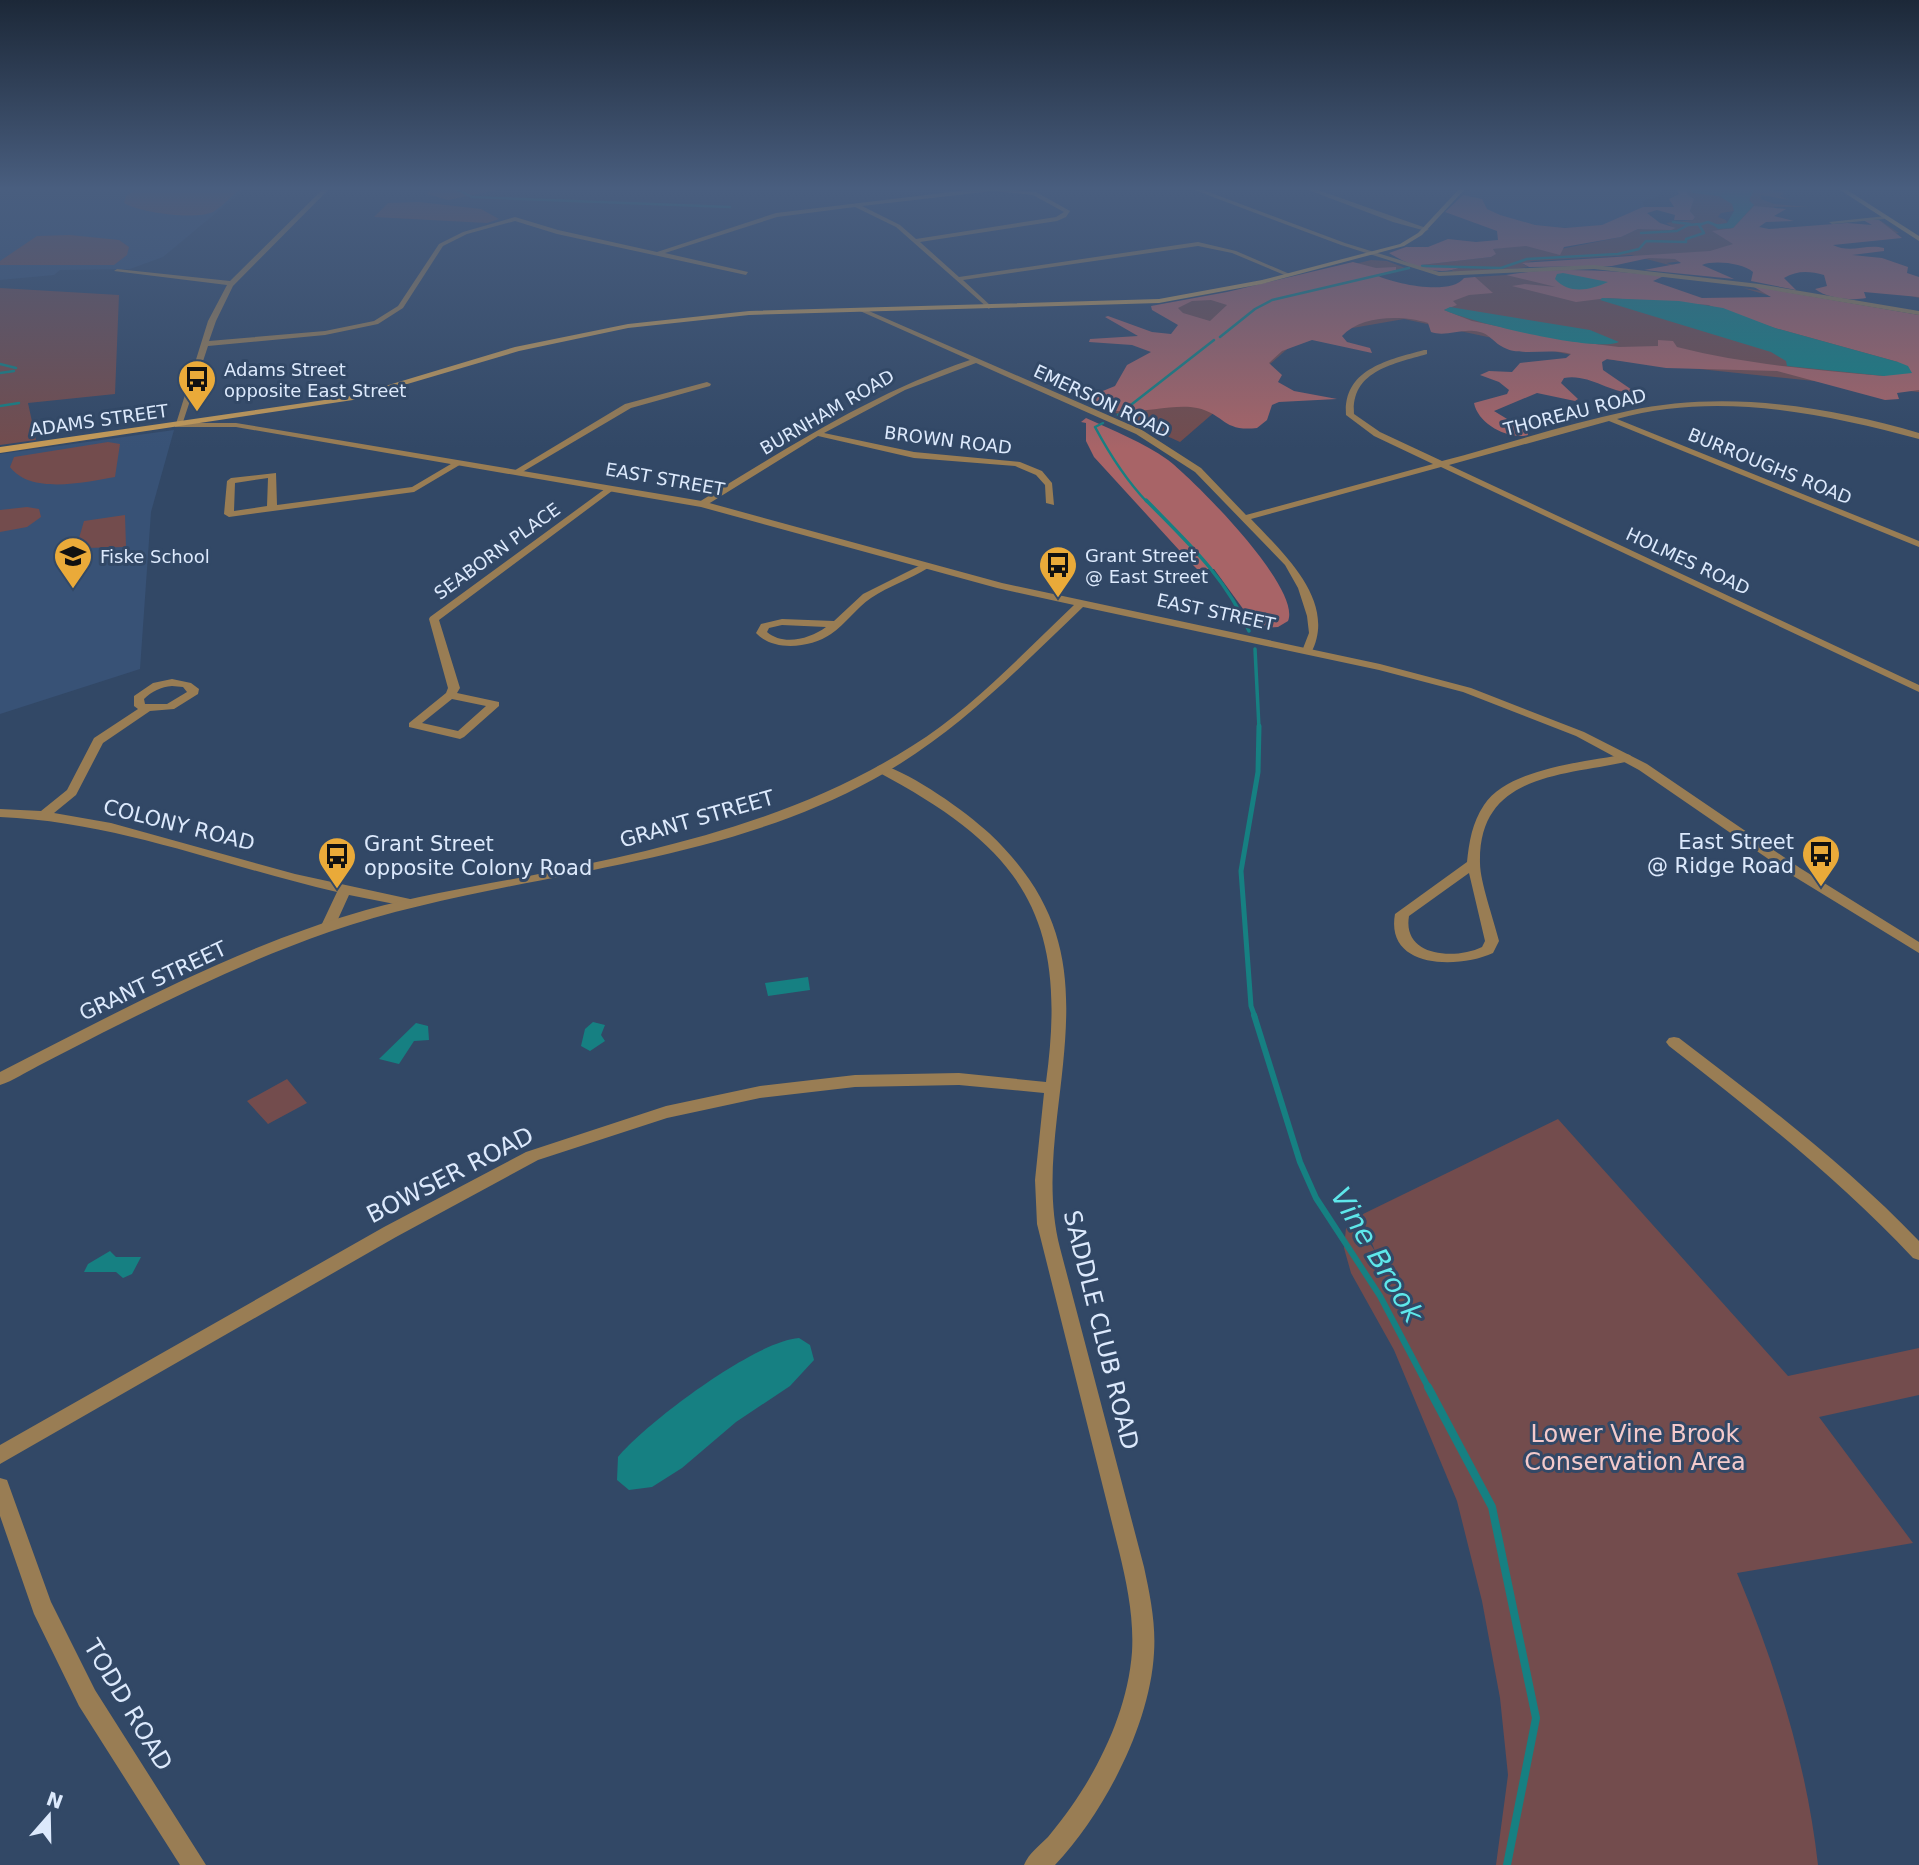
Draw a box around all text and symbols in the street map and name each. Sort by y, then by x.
bus stop icon: Adams Street opposite East Street [176,358,218,413]
place label: Adams Street opposite East Street [224,359,406,401]
street label: EMERSON ROAD [1030,360,1174,442]
street label: BURNHAM ROAD [756,365,898,459]
street label: THOREAU ROAD [1500,384,1649,440]
street label: ADAMS STREET [28,400,171,440]
street label: BROWN ROAD [883,422,1013,458]
street label: BURROUGHS ROAD [1685,423,1855,509]
street label: EAST STREET [604,458,727,500]
street label: SEABORN PLACE [430,498,564,604]
street label: HOLMES ROAD [1623,523,1753,599]
school or university icon: Fiske School [52,535,94,590]
bus stop icon: Grant Street @ East Street [1037,544,1079,599]
place label: Grant Street @ East Street [1085,545,1208,587]
place label: Fiske School [100,546,210,567]
street label: EAST STREET [1155,589,1278,635]
street label: GRANT STREET [617,785,777,853]
street label: COLONY ROAD [101,795,257,855]
place label: East Street @ Ridge Road [1647,830,1794,878]
place label: Grant Street opposite Colony Road [364,832,592,880]
bus stop icon: East Street @ Ridge Road [1800,833,1842,888]
bus stop icon: Grant Street opposite Colony Road [316,835,358,890]
street label: GRANT STREET [76,936,231,1026]
street label: BOWSER ROAD [362,1121,538,1229]
water label: Vine Brook [1324,1181,1431,1330]
street label: SADDLE CLUB ROAD [1058,1207,1144,1453]
park label: Lower Vine Brook Conservation Area [1524,1420,1746,1476]
street label: TODD ROAD [77,1633,178,1776]
north arrow [14,1781,84,1851]
text: N [44,1787,66,1813]

